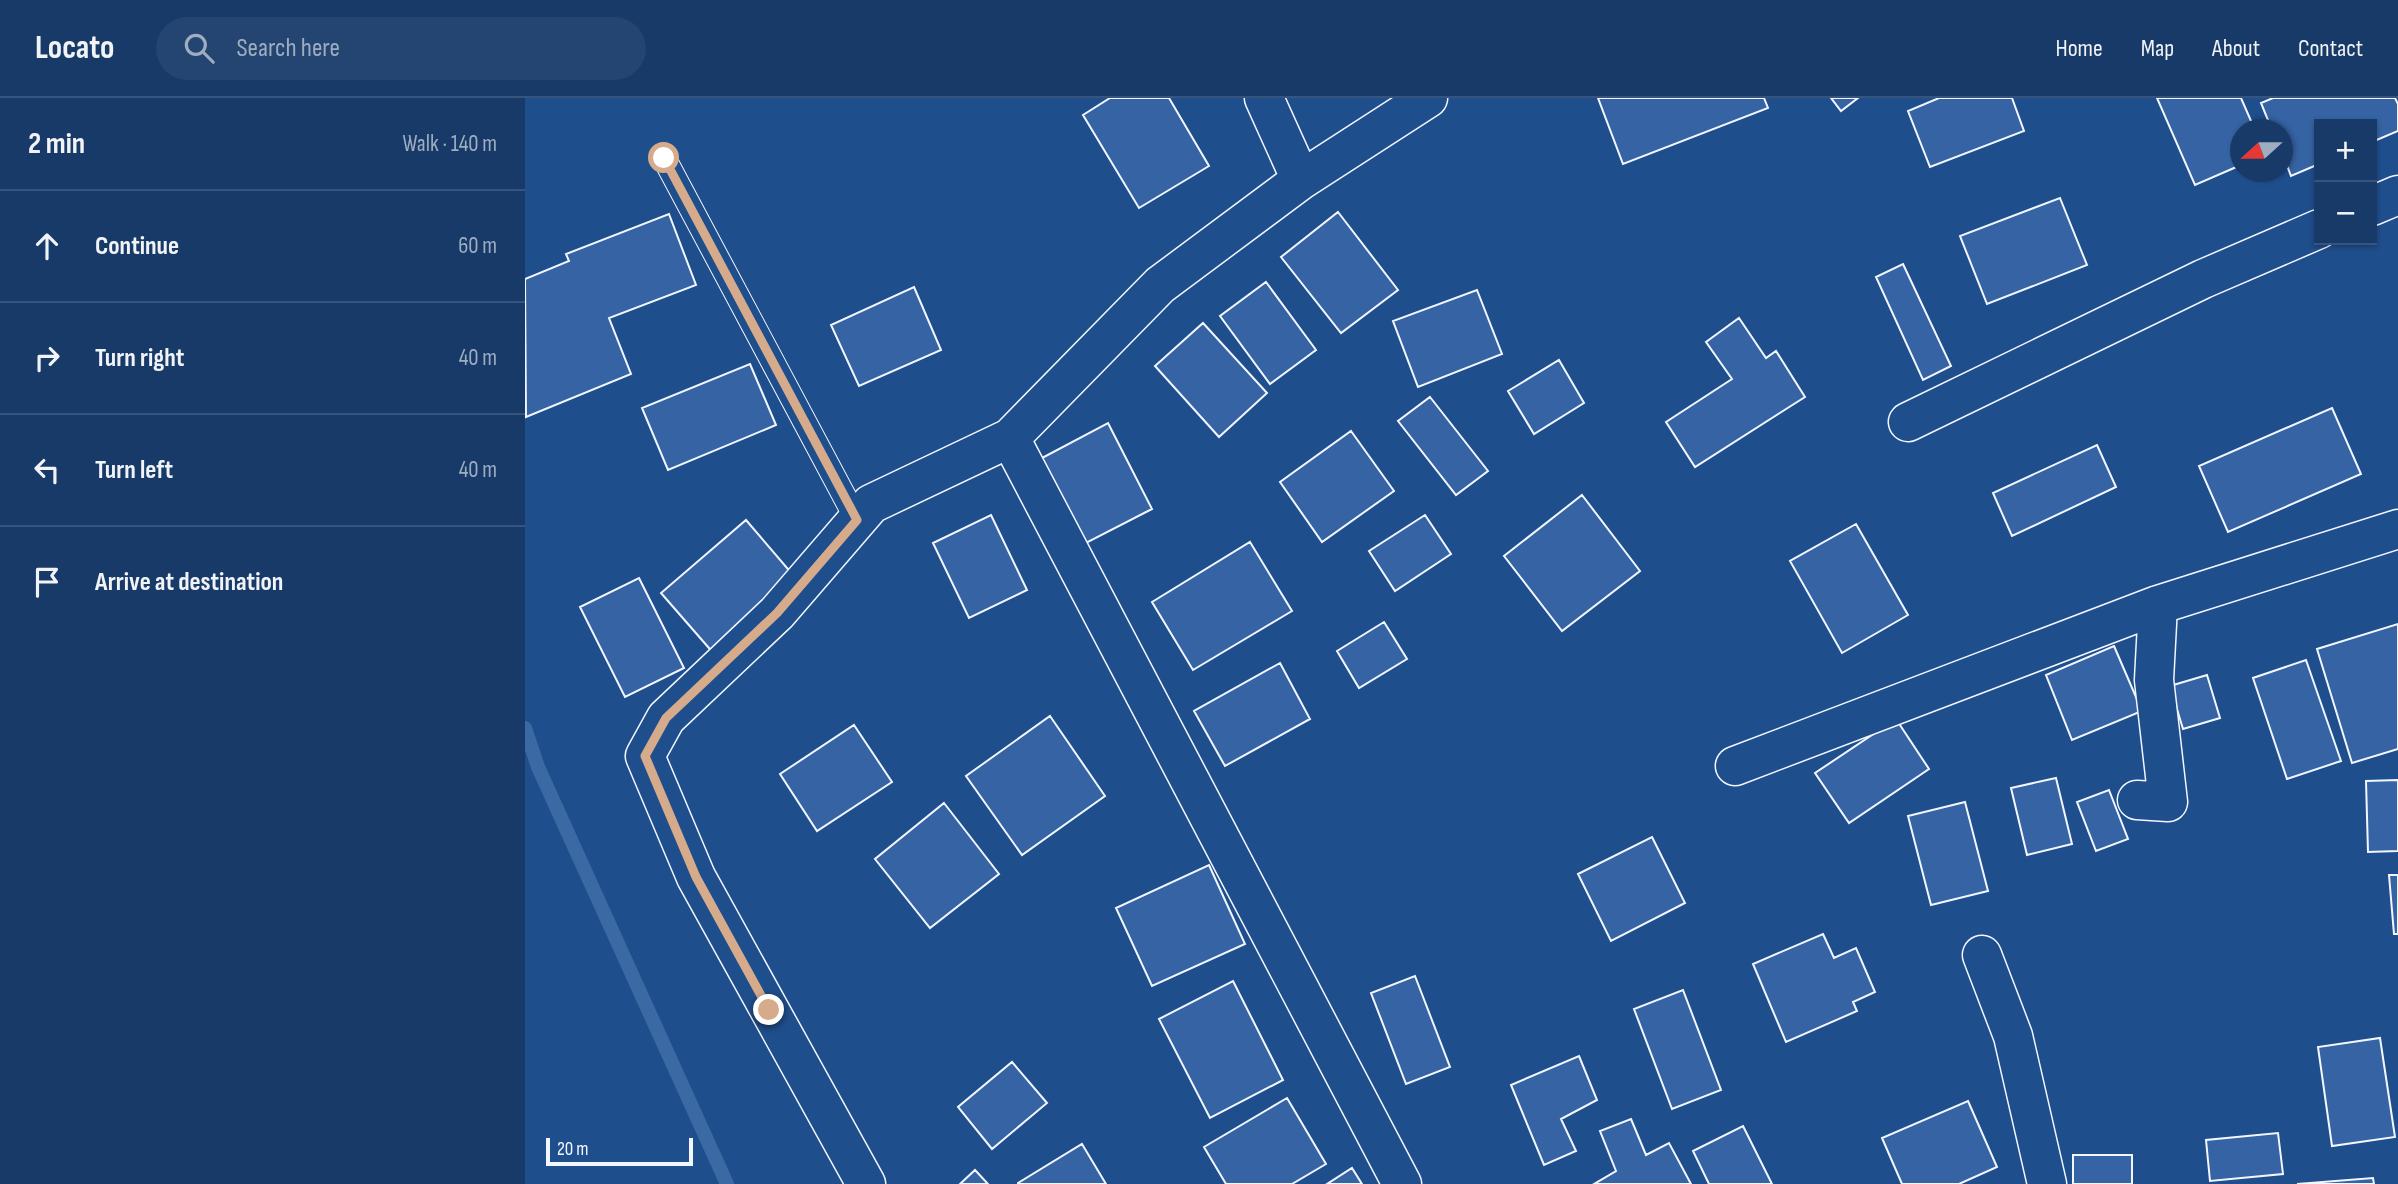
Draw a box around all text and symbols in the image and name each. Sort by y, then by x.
search box [156,17,646,80]
text: Locato [35,28,114,68]
icon: search [180,29,218,67]
text: Search here [236,33,340,64]
text: Home [2055,34,2103,63]
text: Map [2141,34,2174,63]
text: About [2212,34,2260,63]
text: Contact [2298,34,2363,63]
north arrow [2230,119,2293,182]
map controls [2314,119,2377,245]
button: + [2314,119,2377,182]
text: 2 min [28,126,85,162]
text: Walk · 140 m [402,130,497,158]
route start [648,142,679,173]
button: − [2314,182,2377,245]
icon: ahead [28,227,66,265]
text: Continue [95,231,179,262]
text: 60 m [458,232,497,260]
icon: right [28,339,66,377]
text: Turn right [95,343,184,374]
text: 40 m [459,344,497,372]
icon: left [28,451,66,489]
text: Turn left [95,455,173,486]
text: 40 m [459,456,497,484]
icon: arrive [28,563,66,601]
text: Arrive at destination [95,567,283,598]
route end [753,994,784,1025]
scale bar [546,1135,693,1167]
text: 20 m [557,1138,589,1161]

